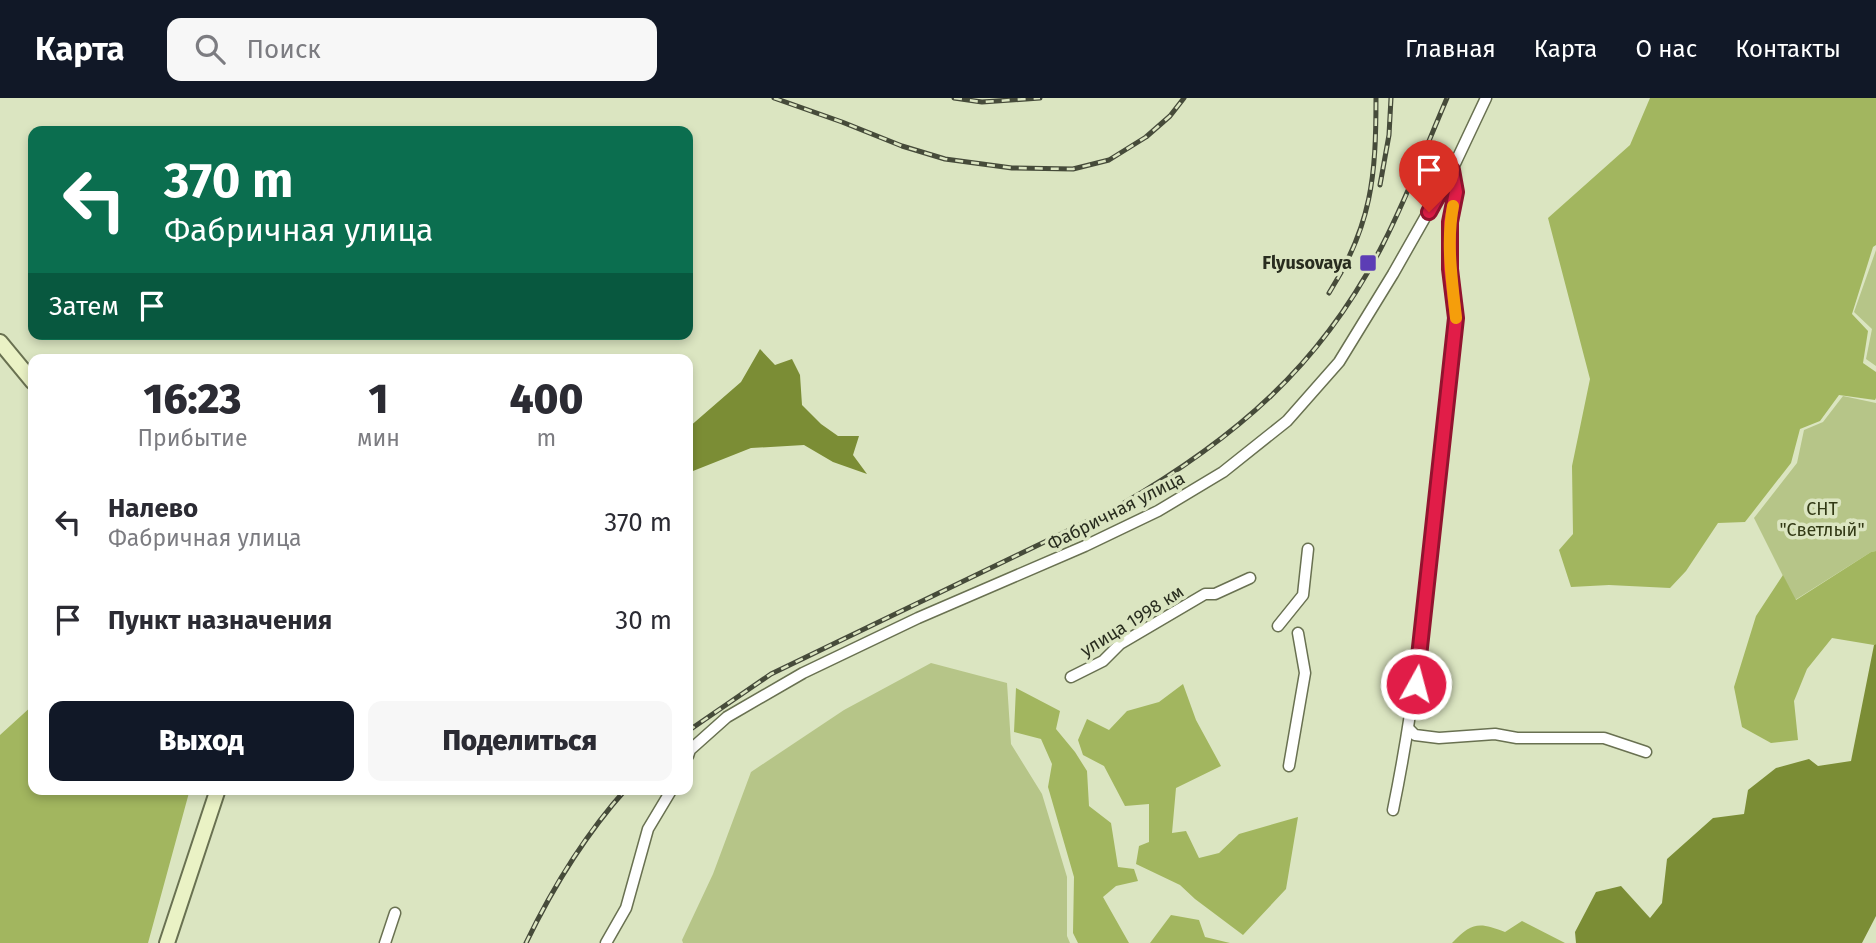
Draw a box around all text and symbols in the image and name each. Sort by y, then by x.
search box [167,18,657,81]
text: Карта [35,29,125,69]
icon: search [191,30,229,68]
text: Поиск [247,34,321,65]
text: Главная [1405,35,1496,63]
text: Карта [1534,35,1597,63]
text: О нас [1635,35,1697,63]
text: Контакты [1735,35,1841,63]
pin [1399,140,1459,212]
text: 370 m [164,151,293,210]
icon: arrive [1410,151,1448,189]
icon: left [49,154,140,245]
text: Фабричная улица [164,211,433,249]
place label: Flyusovaya [1262,252,1352,274]
marker: Flyusovaya [1358,253,1378,273]
icon: arrive [133,287,171,325]
text: Затем [49,291,119,322]
text: 16:23 [144,374,241,424]
text: 1 [368,374,388,424]
text: 400 [509,374,583,424]
text: Прибытие [138,424,247,452]
text: мин [357,424,400,452]
text: m [537,424,556,452]
street label: Фабричная улица [1043,467,1189,555]
text: Налево [108,493,198,524]
park label: СНТ "Светлый" [1779,498,1865,541]
icon: left [49,503,87,541]
text: 370 m [604,507,672,538]
text: Фабричная улица [108,524,302,552]
street label: улица 1998 км [1076,580,1188,662]
icon: arrive [49,601,87,639]
text: Пункт назначения [108,605,332,636]
text: 30 m [615,605,672,636]
position arrow [1379,647,1453,721]
button: Выход [49,701,354,781]
button: Поделиться [368,701,672,781]

